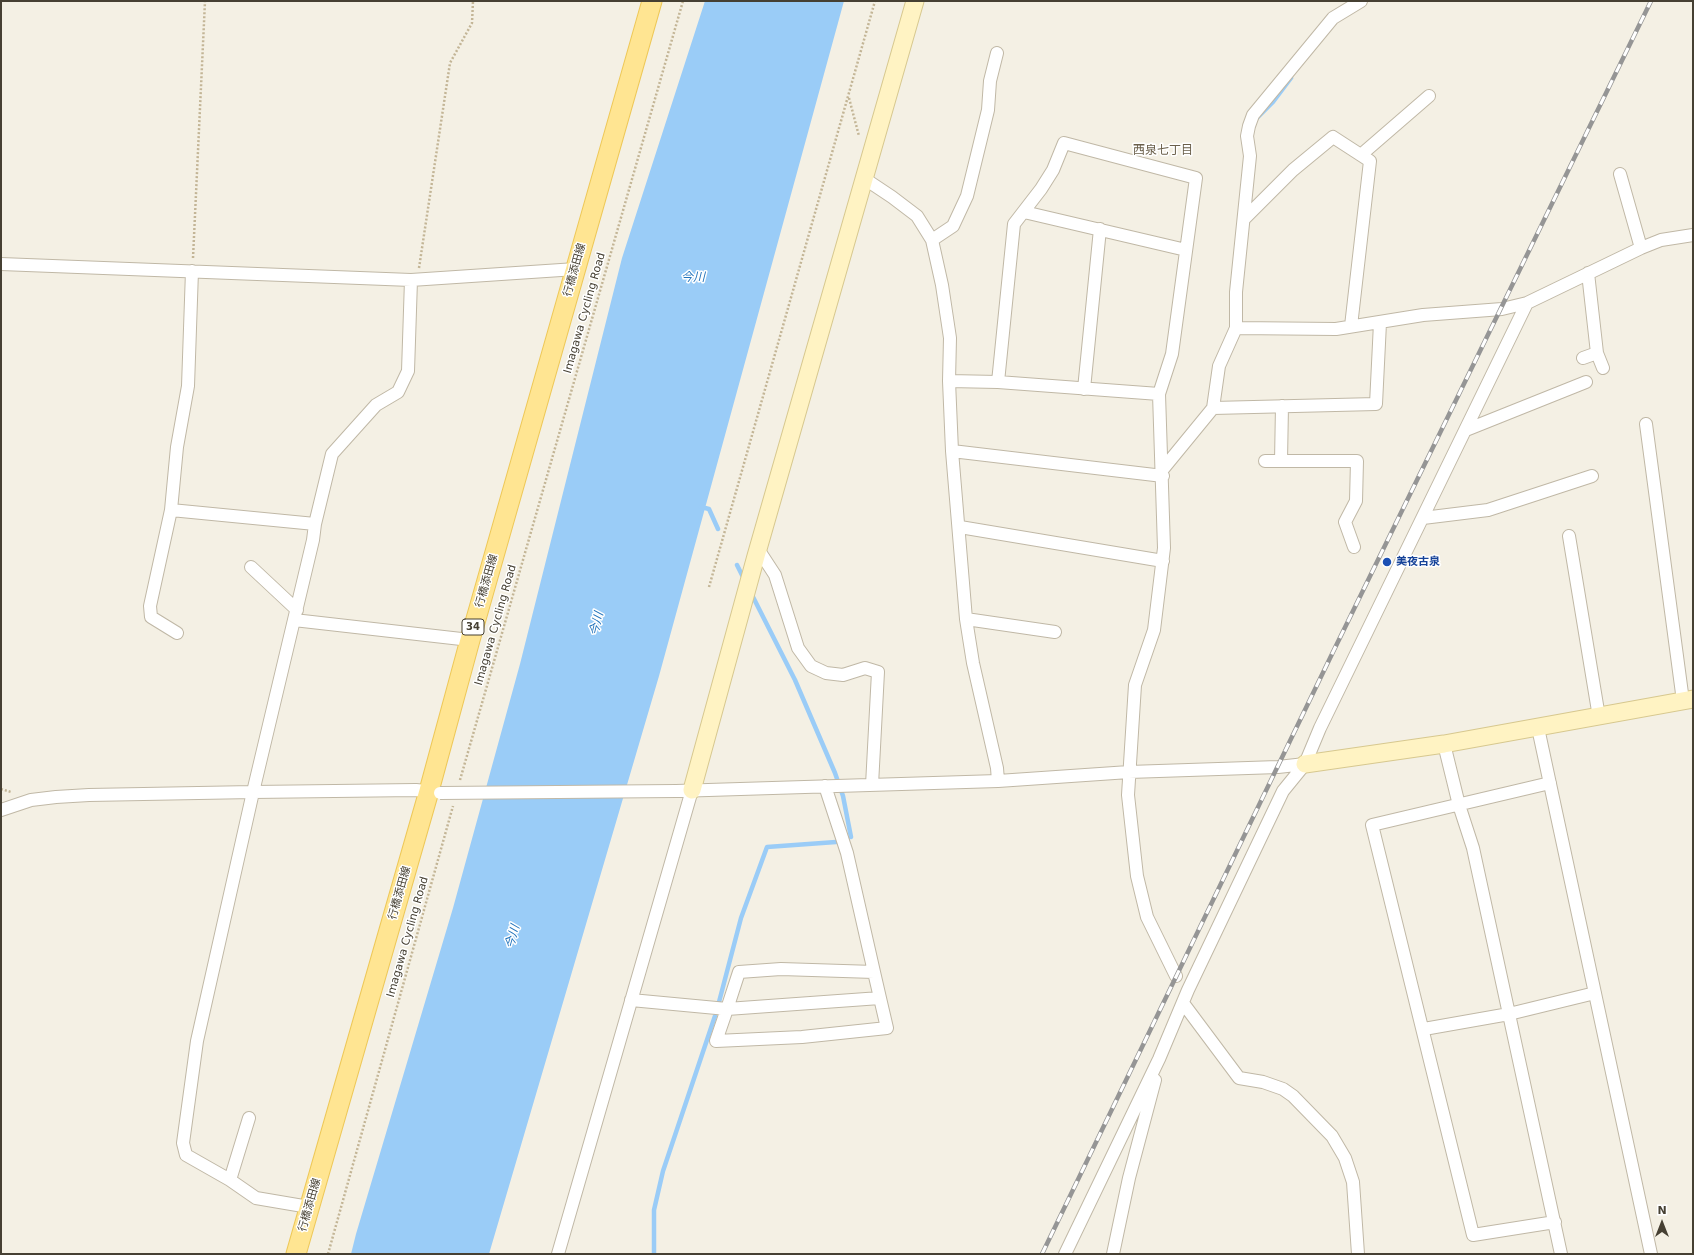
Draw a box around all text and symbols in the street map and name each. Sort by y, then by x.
district label: 西泉七丁目 [1133,144,1193,158]
street label: 行橋添田線 [561,242,589,298]
street label: Imagawa Cycling Road [561,251,609,375]
water label: 今川 [681,271,705,285]
street label: 行橋添田線 [473,553,501,609]
place label: 美夜古泉 [1396,555,1440,569]
marker: 美夜古泉 [1381,556,1393,568]
street label: Imagawa Cycling Road [472,563,520,687]
water label: 今川 [587,611,607,637]
road number: 34 [462,619,484,635]
street label: 行橋添田線 [386,865,414,921]
street label: Imagawa Cycling Road [384,875,432,999]
water label: 今川 [503,923,523,951]
street label: 行橋添田線 [296,1177,324,1233]
north arrow [1642,1203,1682,1243]
text: N [1657,1204,1667,1217]

